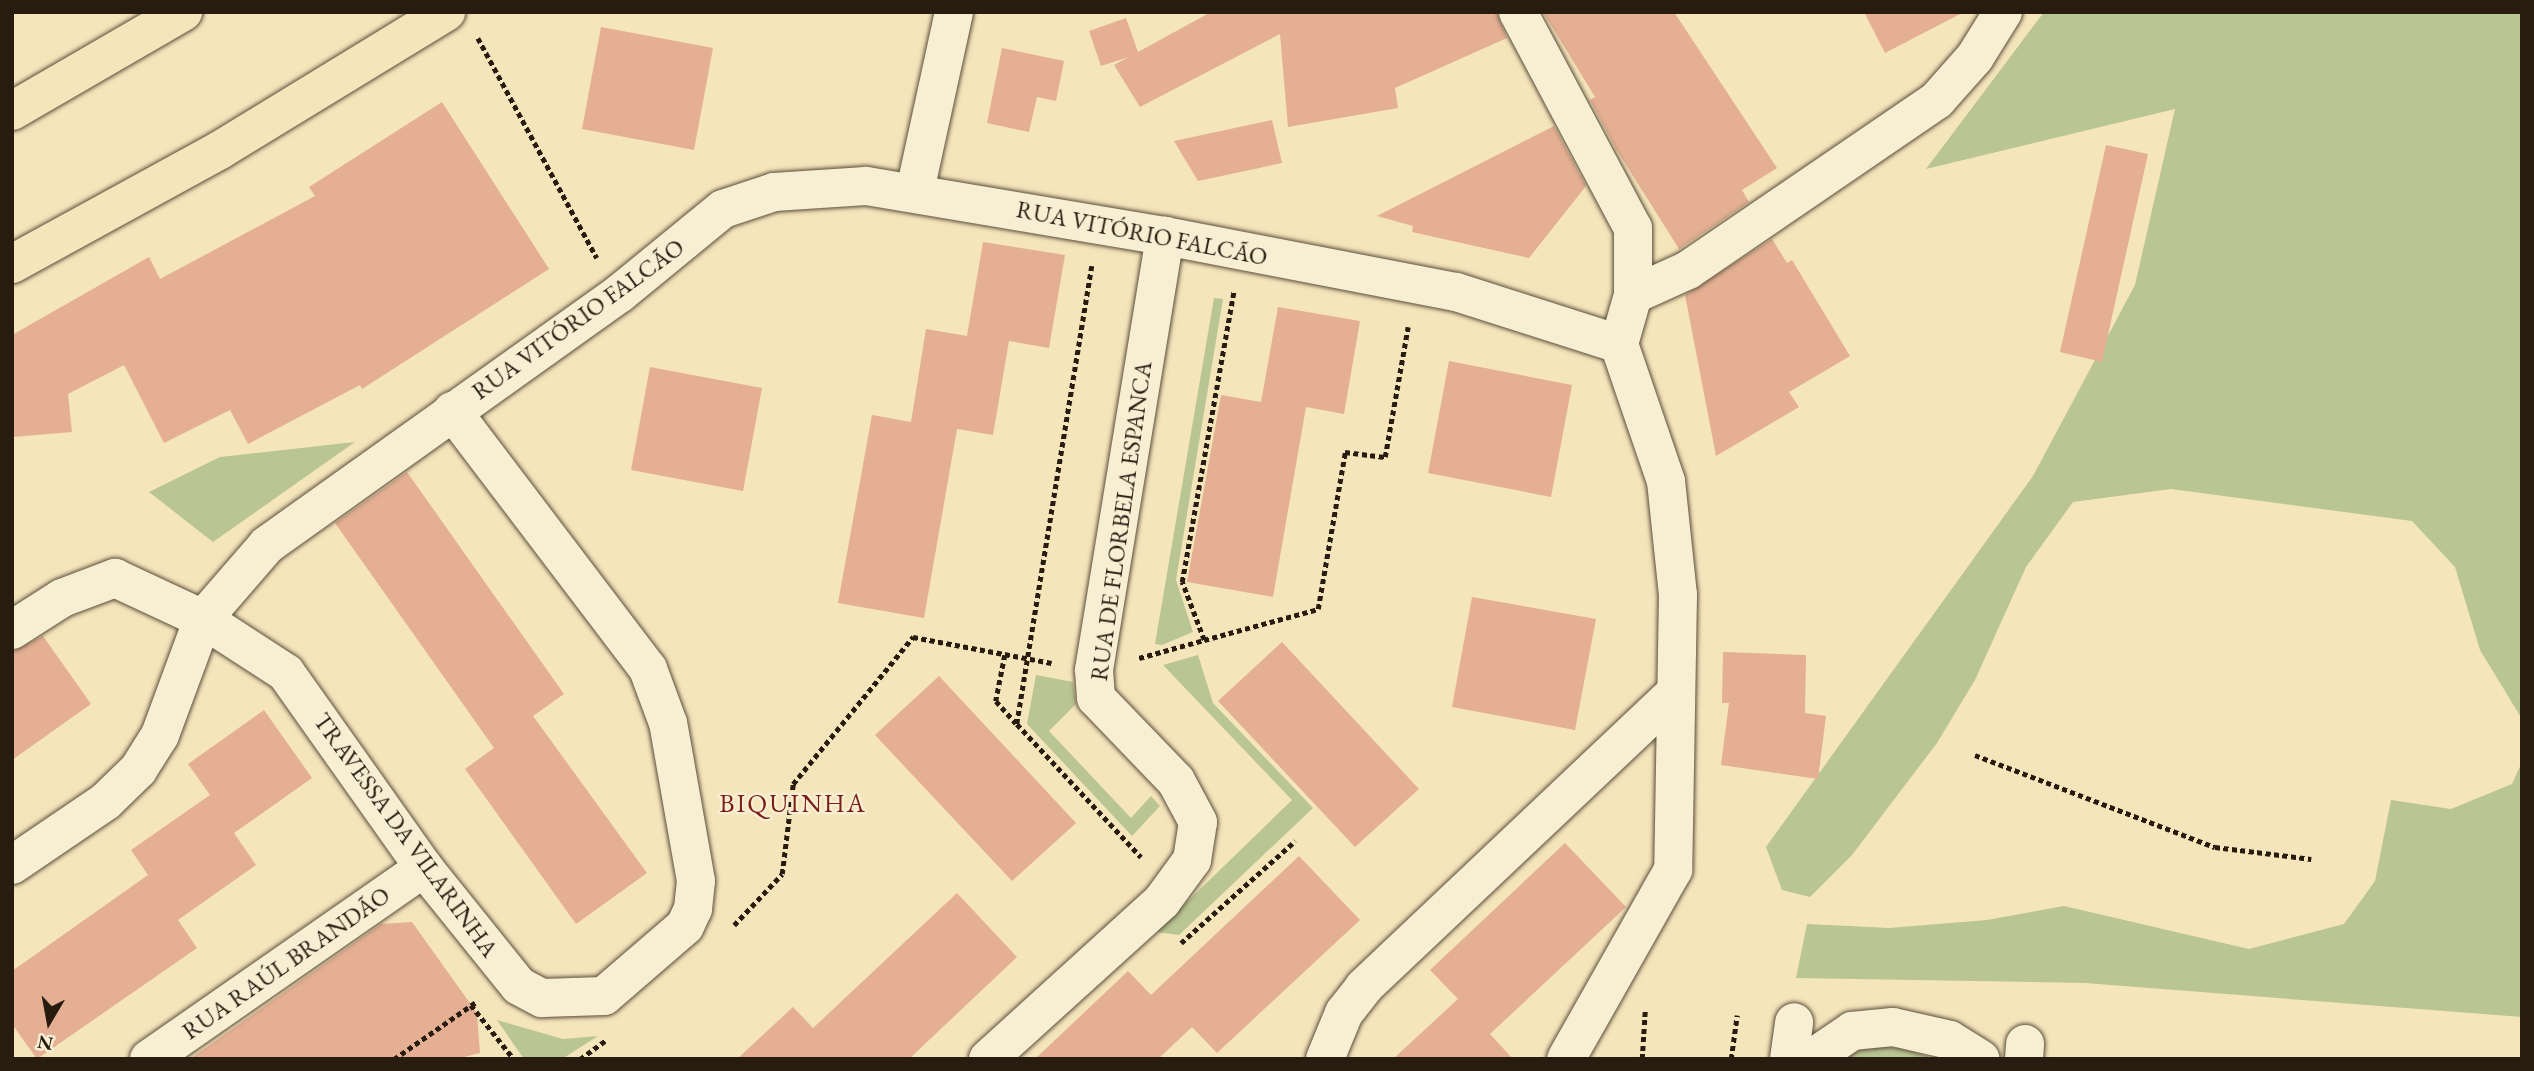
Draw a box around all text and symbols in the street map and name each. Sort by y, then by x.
street label: RUA VITÓRIO FALCÃO [1014,195,1270,271]
street label: RUA VITÓRIO FALCÃO [466,232,690,406]
street label: RUA DE FLORBELA ESPANCA [1084,359,1158,683]
street label: TRAVESSA DA VILARINHA [308,707,504,963]
district label: BIQUINHA [720,788,866,820]
street label: RUA RAÚL BRANDÃO [177,880,395,1046]
north arrow [14,987,84,1057]
text: N [36,1030,55,1057]

